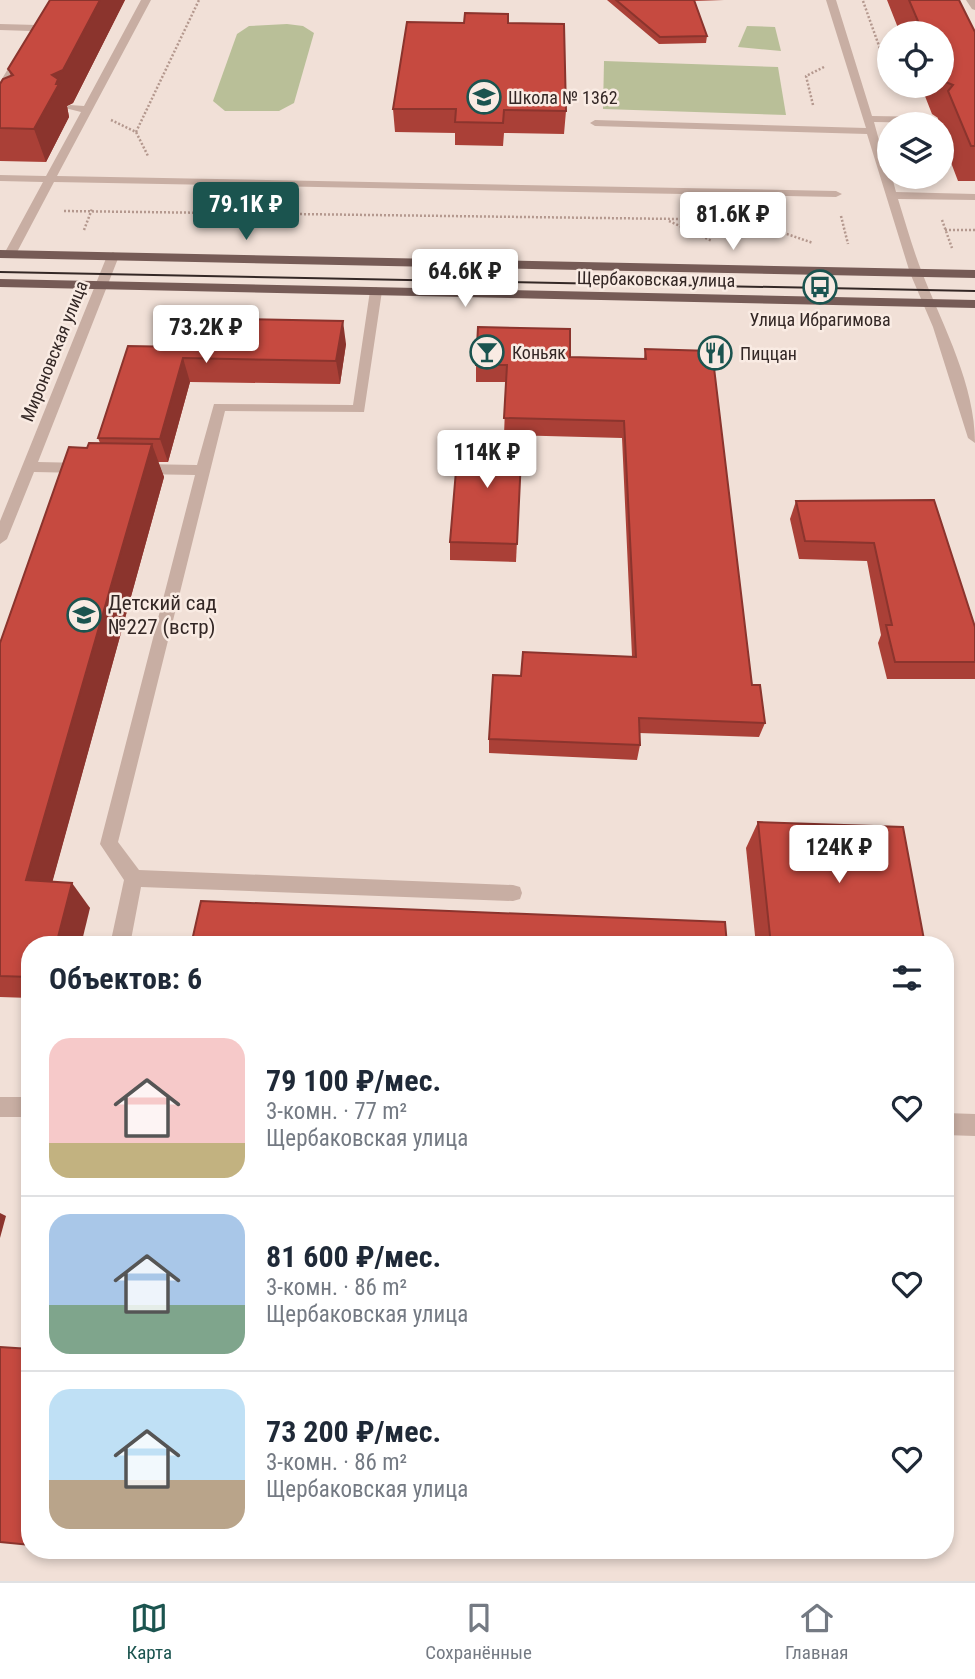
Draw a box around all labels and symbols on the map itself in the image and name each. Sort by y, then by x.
school or university icon: Школа № 1362 [465,78,503,116]
place label: Школа № 1362 [508,87,618,108]
pin: 79.1K ₽ [181,182,311,242]
pin: 81.6K ₽ [668,192,798,252]
pin: 64.6K ₽ [400,250,530,309]
street label: Щербаковская улица [577,267,735,291]
bus stop icon: Улица Ибрагимова [801,268,839,306]
street label: Мироновская улица [16,278,92,424]
pin: 73.2K ₽ [141,306,271,365]
place label: Улица Ибрагимова [749,309,891,330]
bar icon: Коньяк [468,333,506,371]
restaurant icon: Пиццан [696,334,734,372]
place label: Коньяк [512,342,566,363]
place label: Пиццан [740,343,797,364]
pin: 114K ₽ [430,430,544,490]
place label: Детский сад №227 (встр) [108,591,217,639]
school or university icon: Детский сад №227 (встр) [65,596,103,634]
pin: 124K ₽ [782,826,896,885]

